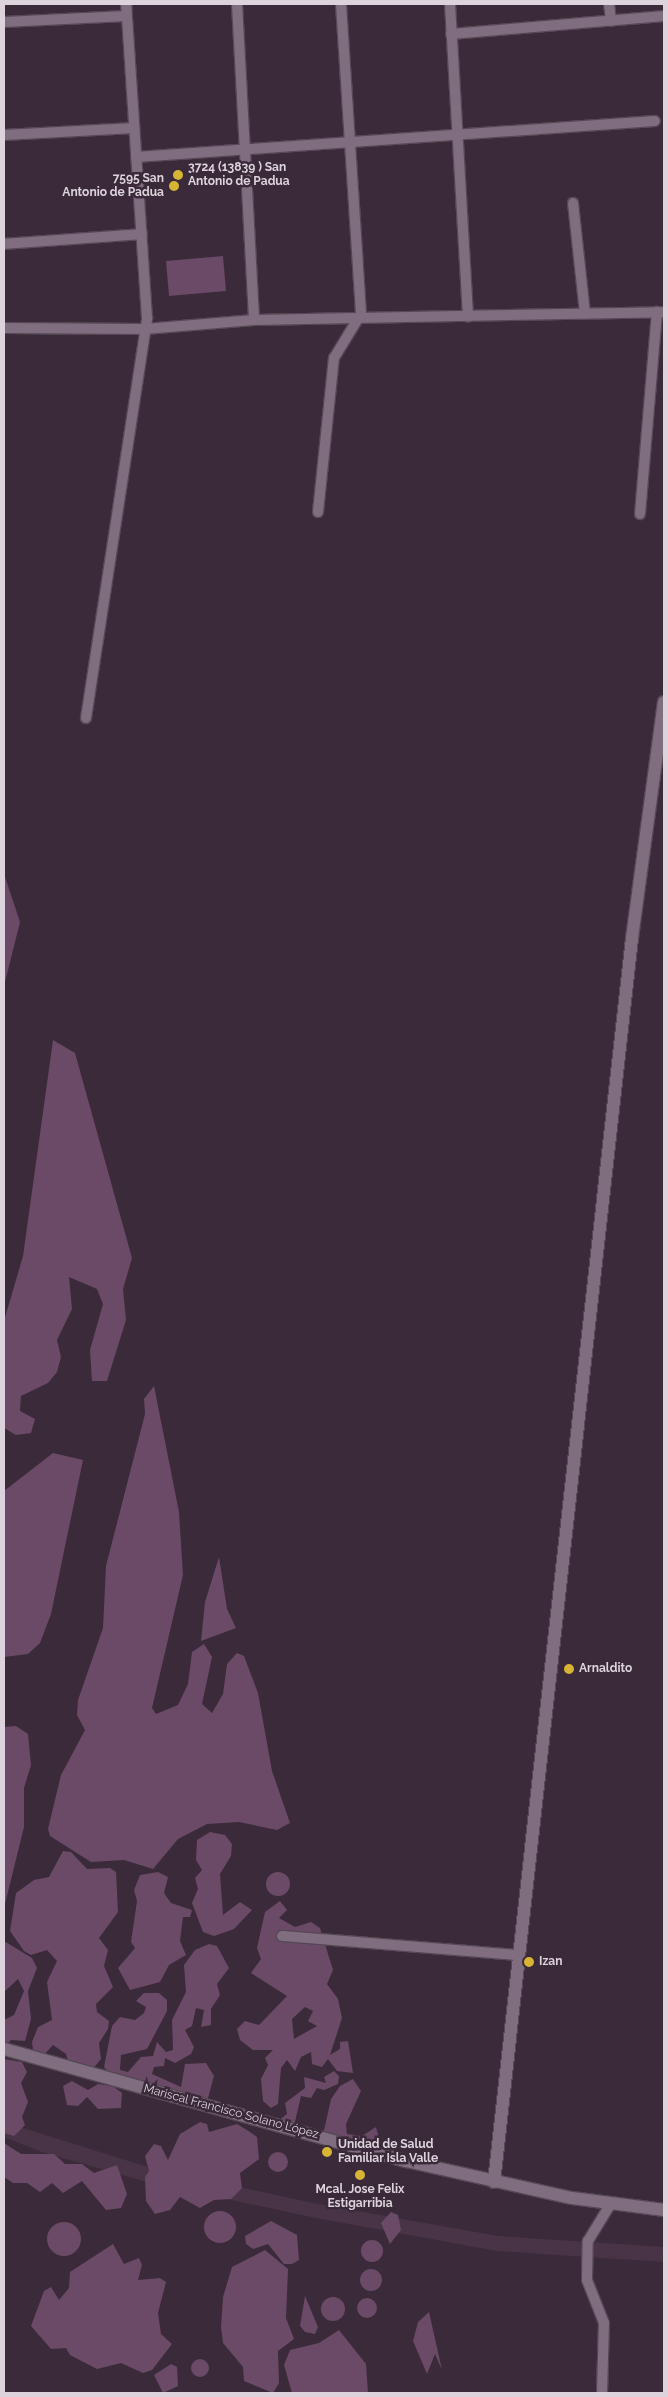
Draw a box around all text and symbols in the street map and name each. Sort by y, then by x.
place label: 3724 (13839 ) San Antonio de Padua [188,161,290,189]
marker: 3724 (13839 ) San Antonio de Padua [172,169,184,181]
place label: 7595 San Antonio de Padua [62,172,164,200]
marker: 7595 San Antonio de Padua [168,180,180,192]
place label: Arnaldito [579,1662,632,1676]
marker: Arnaldito [563,1663,575,1675]
place label: Izan [539,1955,562,1969]
marker: Izan [523,1956,535,1968]
street label: Mariscal Francisco Solano López [142,2082,320,2142]
place label: Unidad de Salud Familiar Isla Valle [338,2138,439,2166]
marker: Unidad de Salud Familiar Isla Valle [320,2145,334,2159]
marker: Mcal. Jose Felix Estigarribia [354,2169,366,2181]
place label: Mcal. Jose Felix Estigarribia [315,2183,405,2211]

